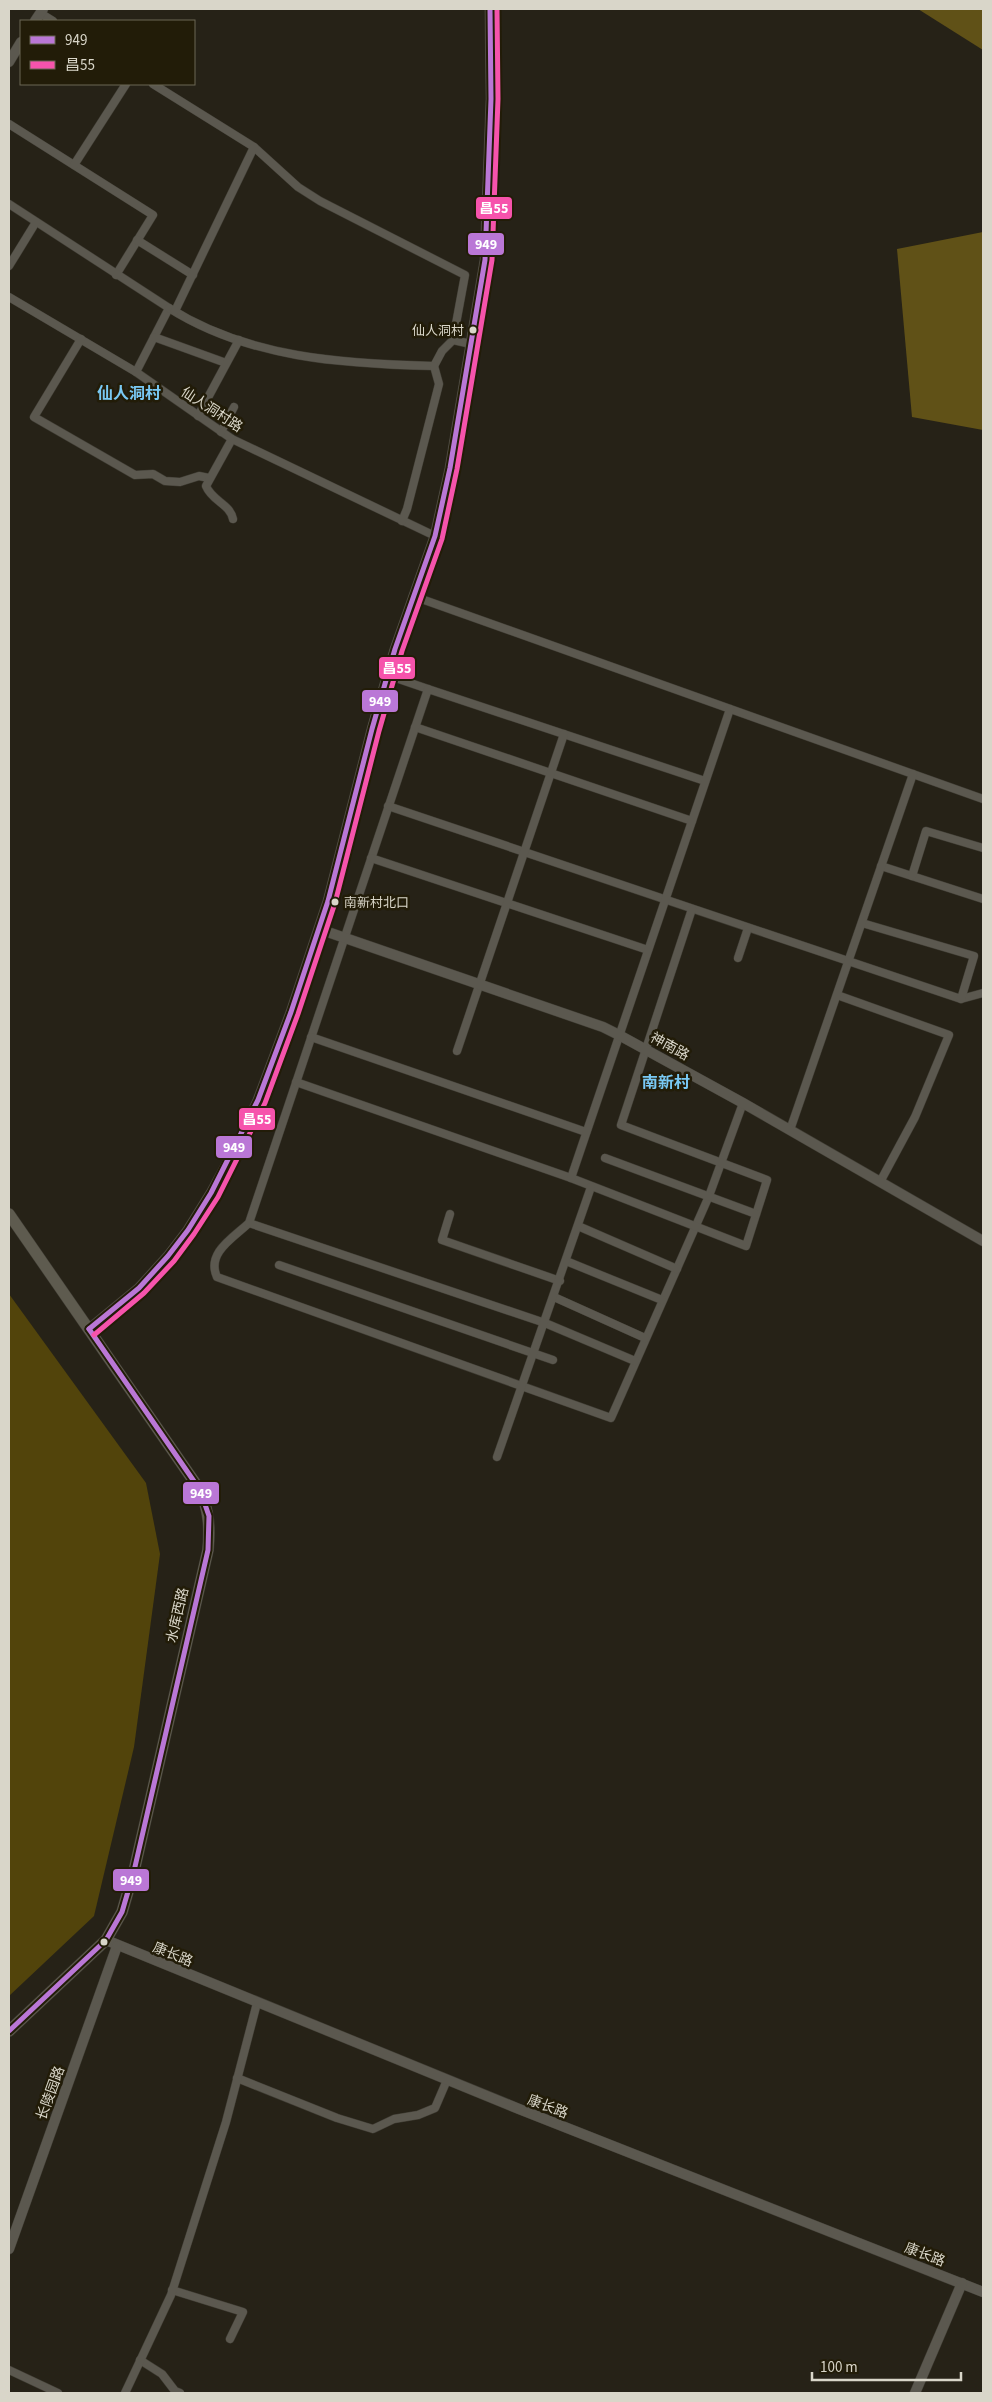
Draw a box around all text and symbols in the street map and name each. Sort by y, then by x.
legend [20,20,195,85]
text: 949 [65,30,87,51]
text: 昌55 [65,55,95,76]
line badge: 昌55 [475,196,513,220]
text: 昌55 [480,199,508,219]
line badge: 949 [467,232,505,256]
text: 949 [475,235,497,255]
place label: 仙人洞村 [412,322,464,340]
marker: 仙人洞村 [468,325,478,335]
street label: 仙人洞村路 [177,382,246,437]
district label: 仙人洞村 [97,383,161,405]
line badge: 昌55 [378,656,416,680]
text: 昌55 [383,659,411,679]
line badge: 949 [361,689,399,713]
text: 949 [369,692,391,712]
place label: 南新村北口 [344,894,409,912]
marker: 南新村北口 [330,897,340,907]
street label: 神南路 [646,1028,693,1066]
district label: 南新村 [642,1072,690,1094]
line badge: 昌55 [238,1107,276,1131]
text: 昌55 [243,1110,271,1130]
line badge: 949 [215,1135,253,1159]
text: 949 [223,1138,245,1158]
line badge: 949 [182,1481,220,1505]
text: 949 [190,1484,212,1504]
street label: 水库西路 [162,1586,194,1645]
line badge: 949 [112,1868,150,1892]
text: 949 [120,1871,142,1891]
unlabelled marker [99,1937,109,1947]
street label: 康长路 [149,1938,196,1972]
street label: 长陵园路 [32,2064,70,2123]
street label: 康长路 [524,2090,571,2124]
street label: 康长路 [901,2238,948,2272]
scale bar [812,2350,961,2382]
text: 100 m [820,2357,858,2378]

